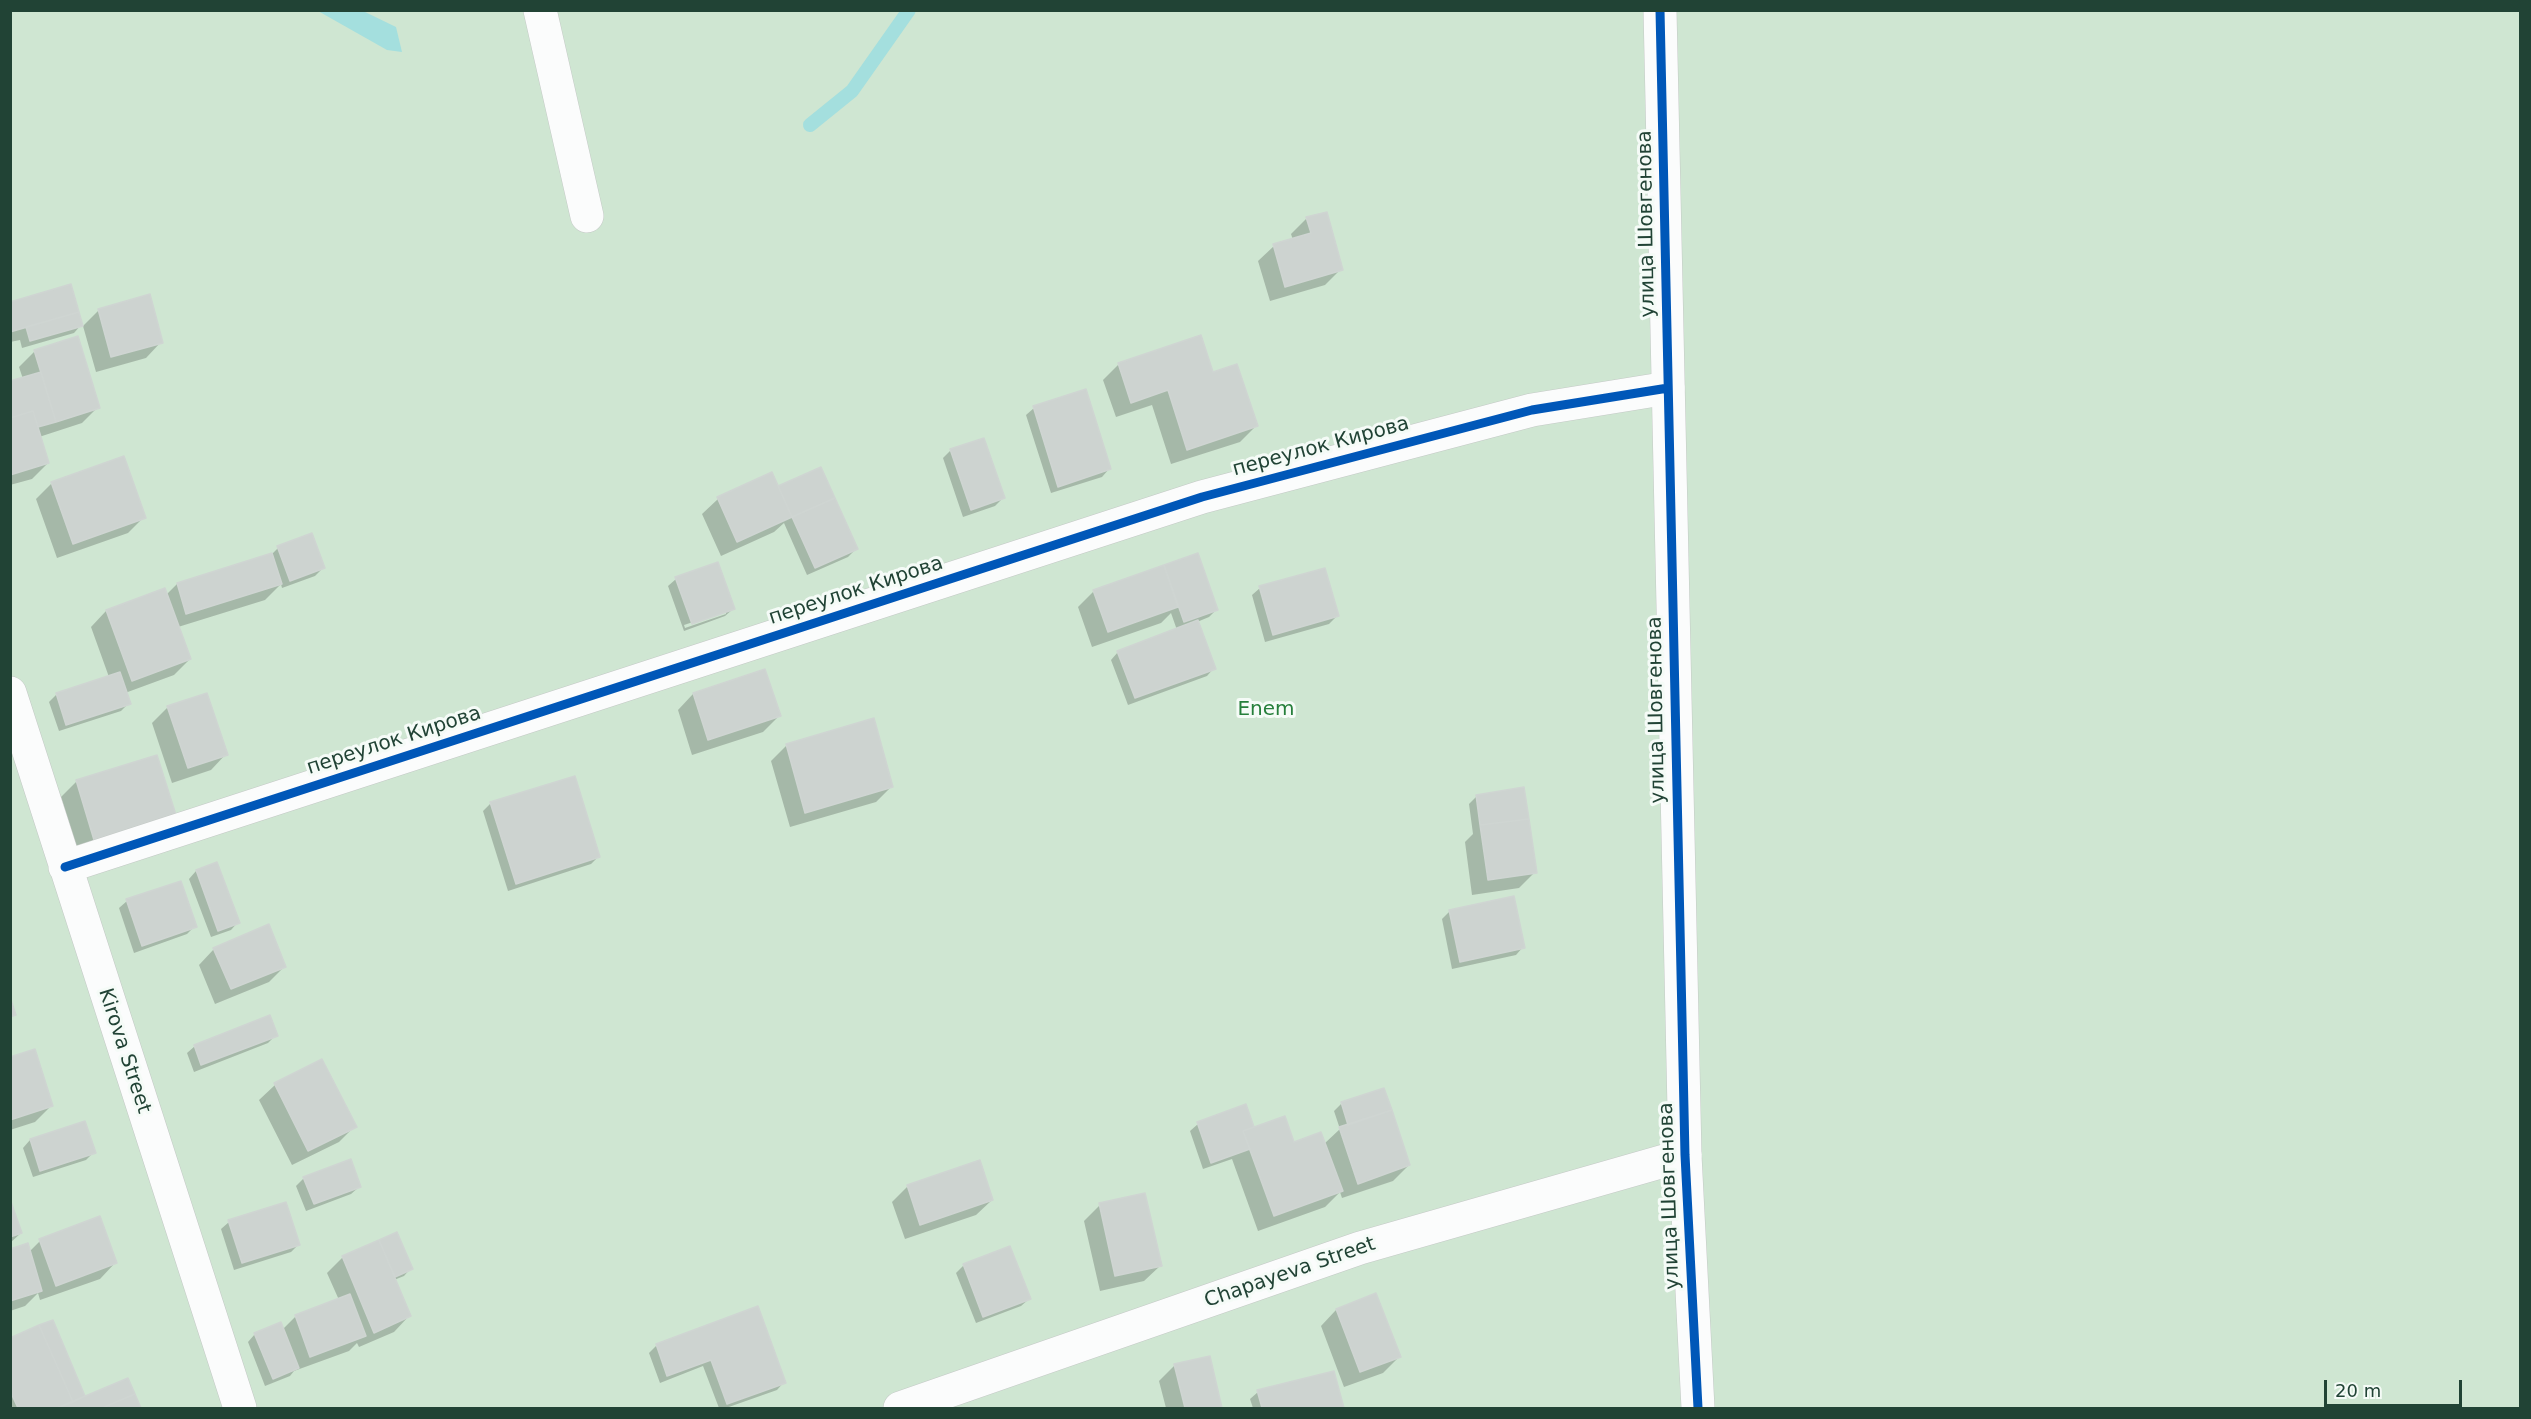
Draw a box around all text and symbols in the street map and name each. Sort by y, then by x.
street label: улица Шовгенова [1633,130,1661,318]
street label: переулок Кирова [1230,412,1412,482]
street label: переулок Кирова [766,551,946,631]
street label: улица Шовгенова [1643,616,1671,804]
park label: Enem [1237,698,1295,722]
street label: переулок Кирова [304,701,484,781]
street label: Kirova Street [93,986,155,1116]
street label: улица Шовгенова [1655,1102,1685,1290]
street label: Chapayeva Street [1201,1232,1379,1314]
scale bar [2327,1368,2465,1406]
text: 20 m [2335,1380,2381,1401]

